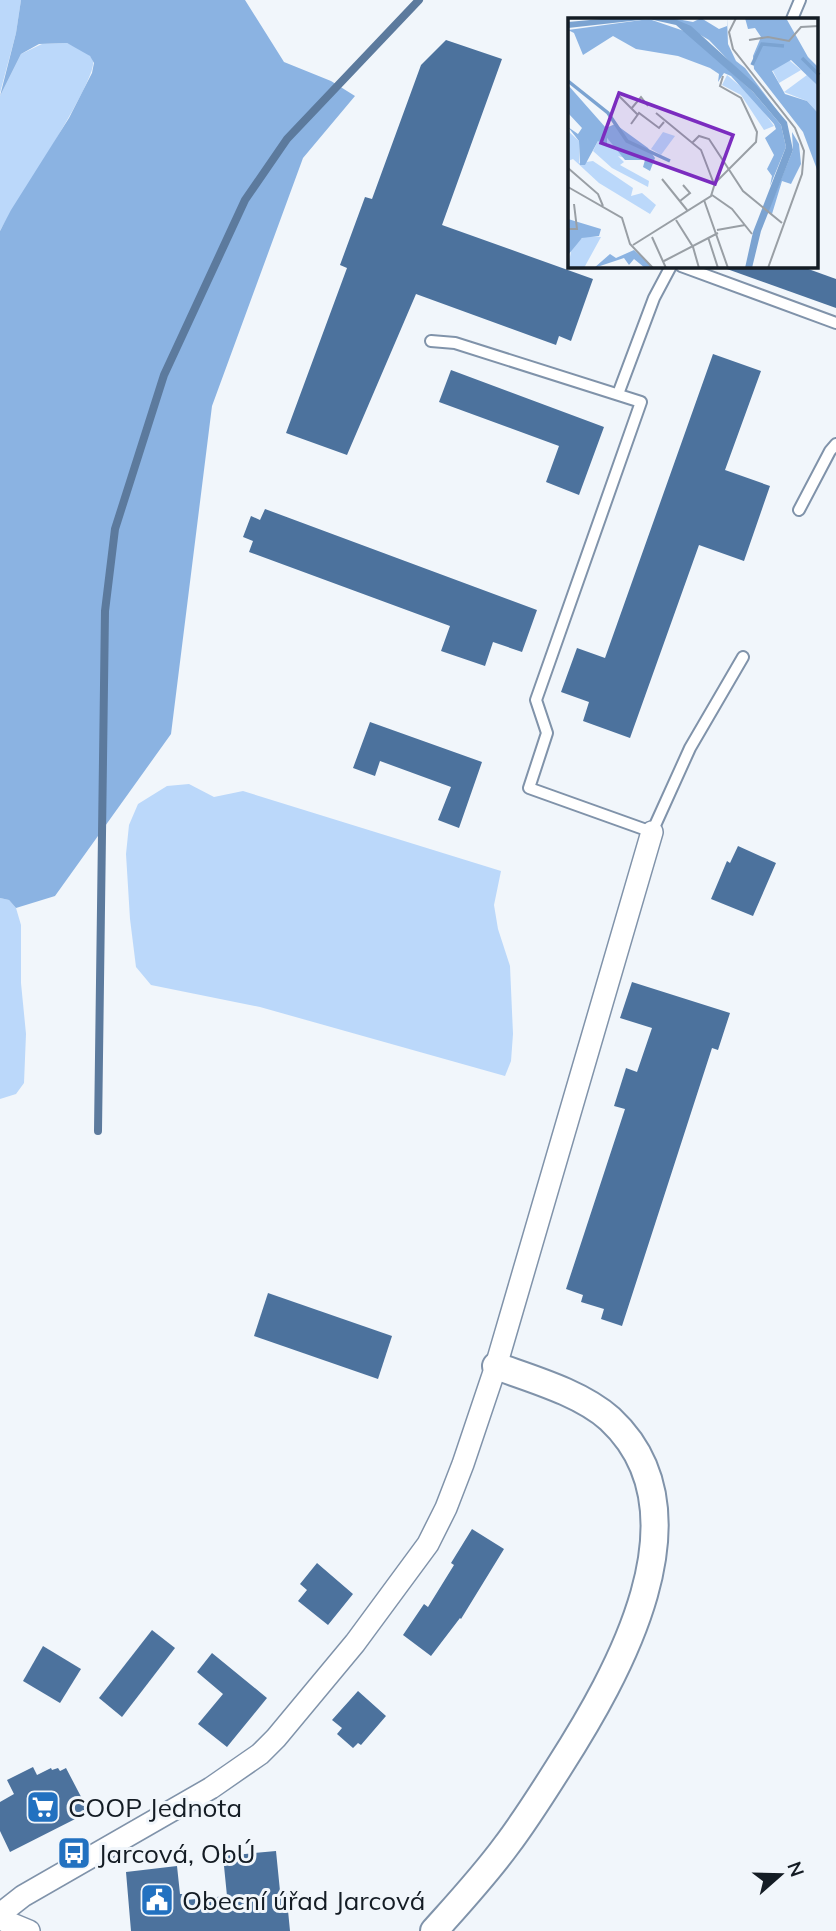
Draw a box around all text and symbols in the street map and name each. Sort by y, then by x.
inset map [568,18,818,268]
supermarket icon: COOP Jednota [24,1788,62,1826]
place label: COOP Jednota [68,1791,242,1824]
bus stop icon: Jarcová, ObÚ [55,1834,93,1872]
place label: Jarcová, ObÚ [98,1837,255,1870]
north arrow [745,1840,815,1910]
text: N [782,1858,810,1880]
public building icon: Obecní úřad Jarcová [138,1881,176,1919]
place label: Obecní úřad Jarcová [182,1884,425,1917]

